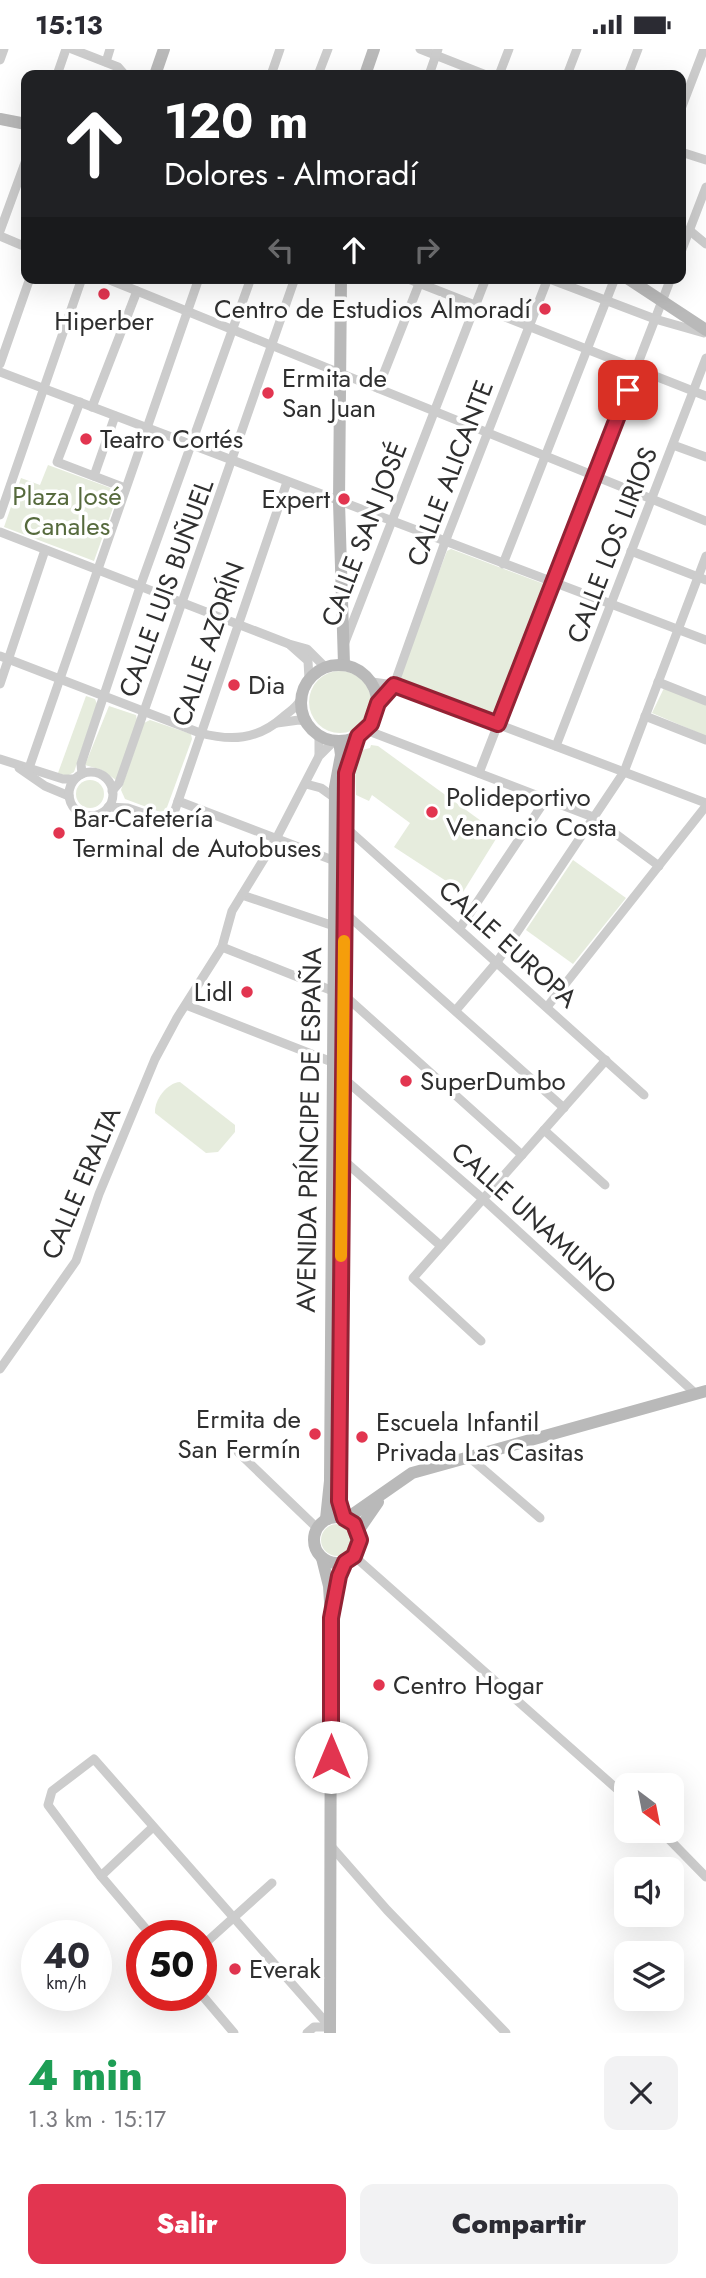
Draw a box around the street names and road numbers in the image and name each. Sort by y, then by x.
street label: CALLE ALICANTE [397,374,503,572]
street label: CALLE SAN JOSÉ [311,436,417,632]
street label: CALLE LOS LIRIOS [557,441,667,649]
street label: CALLE LUIS BUÑUEL [109,473,223,702]
street label: CALLE AZORÍN [162,557,254,731]
street label: CALLE EUROPA [430,871,586,1017]
street label: AVENIDA PRÍNCIPE DE ESPAÑA [287,946,331,1313]
street label: CALLE ERALTA [32,1100,131,1265]
street label: CALLE UNAMUNO [443,1133,625,1303]

